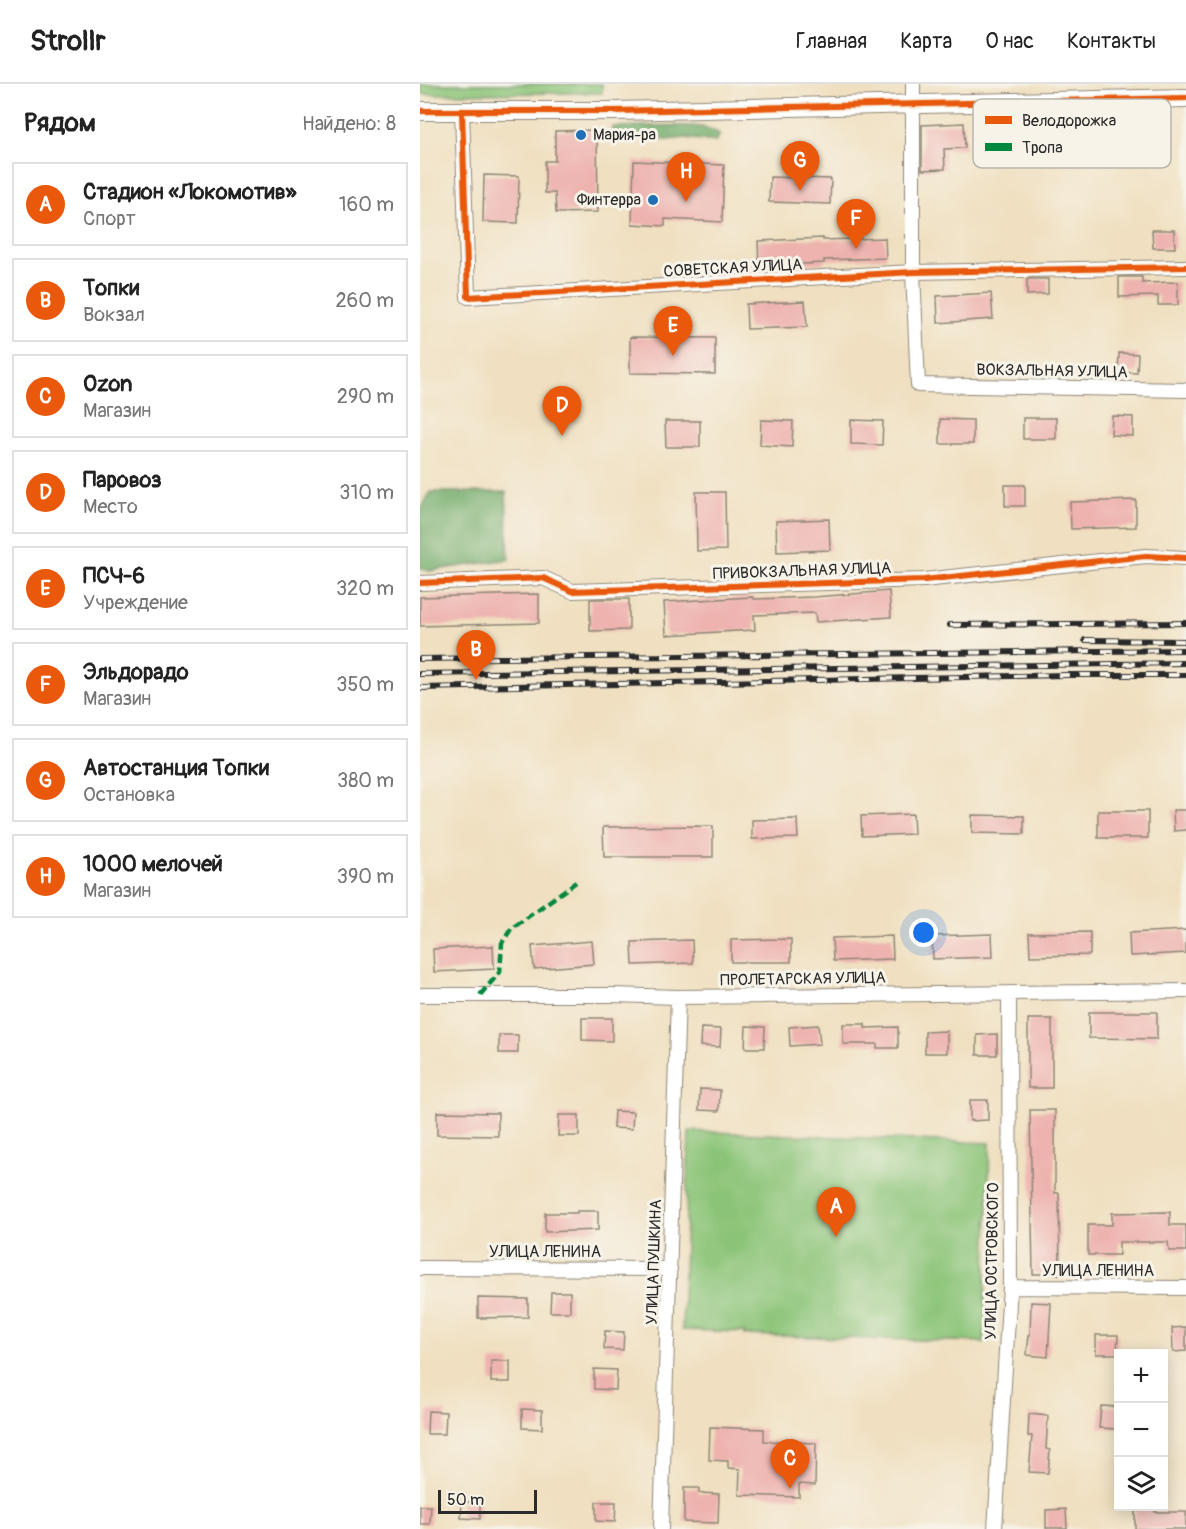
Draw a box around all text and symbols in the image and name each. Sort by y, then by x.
text: Strollr [30,24,105,59]
text: Главная [796,28,867,55]
text: Карта [900,28,952,55]
text: О нас [985,28,1034,55]
text: Контакты [1067,28,1156,55]
legend [973,99,1171,168]
text: Рядом [24,107,96,139]
text: Найдено: 8 [302,111,396,136]
text: Велодорожка [1022,111,1116,131]
place label: Мария-ра [593,125,656,145]
marker: Мария-ра [574,128,588,142]
text: Тропа [1022,138,1063,158]
pin: G [780,141,820,191]
pin: H [666,152,706,202]
text: Стадион «Локомотив» [83,178,297,206]
place label: Финтерра [577,190,641,210]
text: A [39,192,52,217]
text: 160 m [339,192,394,217]
marker: Финтерра [646,193,660,207]
pin: F [836,200,876,249]
text: Спорт [83,206,136,231]
street label: СОВЕТСКАЯ УЛИЦА [663,254,803,282]
text: Топки [83,274,139,302]
text: B [40,288,51,313]
text: 260 m [335,288,394,313]
text: Вокзал [83,302,145,327]
pin: E [654,306,692,356]
street label: ВОКЗАЛЬНАЯ УЛИЦА [976,360,1128,382]
text: Ozon [83,370,132,398]
text: C [39,384,52,409]
text: 290 m [337,384,394,409]
pin: D [542,386,582,436]
text: Магазин [83,398,151,423]
text: Паровоз [83,466,162,494]
text: D [39,480,52,505]
text: 310 m [339,480,394,505]
text: Место [83,494,138,519]
street label: ПРИВОКЗАЛЬНАЯ УЛИЦА [712,558,892,584]
text: ПСЧ-6 [83,562,145,590]
text: E [40,576,51,601]
text: 320 m [336,576,394,601]
text: Учреждение [83,590,188,615]
pin: B [456,630,496,680]
text: Эльдорадо [83,658,189,686]
text: F [39,672,52,697]
text: 350 m [336,672,394,697]
text: Магазин [83,686,151,711]
text: Автостанция Топки [83,754,269,782]
text: G [39,768,52,793]
text: 380 m [337,768,394,793]
text: Остановка [83,782,175,807]
text: 1000 мелочей [83,850,223,878]
text: H [39,864,52,889]
text: 390 m [337,864,394,889]
text: Магазин [83,878,151,903]
your location [909,918,938,947]
street label: ПРОЛЕТАРСКАЯ УЛИЦА [720,968,886,990]
street label: УЛИЦА ОСТРОВСКОГО [981,1182,1003,1340]
pin: A [816,1188,856,1237]
street label: УЛИЦА ПУШКИНА [642,1199,666,1325]
street label: УЛИЦА ЛЕНИНА [489,1242,601,1262]
street label: УЛИЦА ЛЕНИНА [1042,1261,1154,1281]
map controls [1114,1349,1168,1511]
button: + [1114,1349,1168,1403]
button: − [1114,1403,1168,1457]
pin: C [770,1440,809,1489]
button: layers [1114,1457,1168,1511]
scale bar [438,1487,537,1514]
text: 50 m [447,1490,484,1510]

